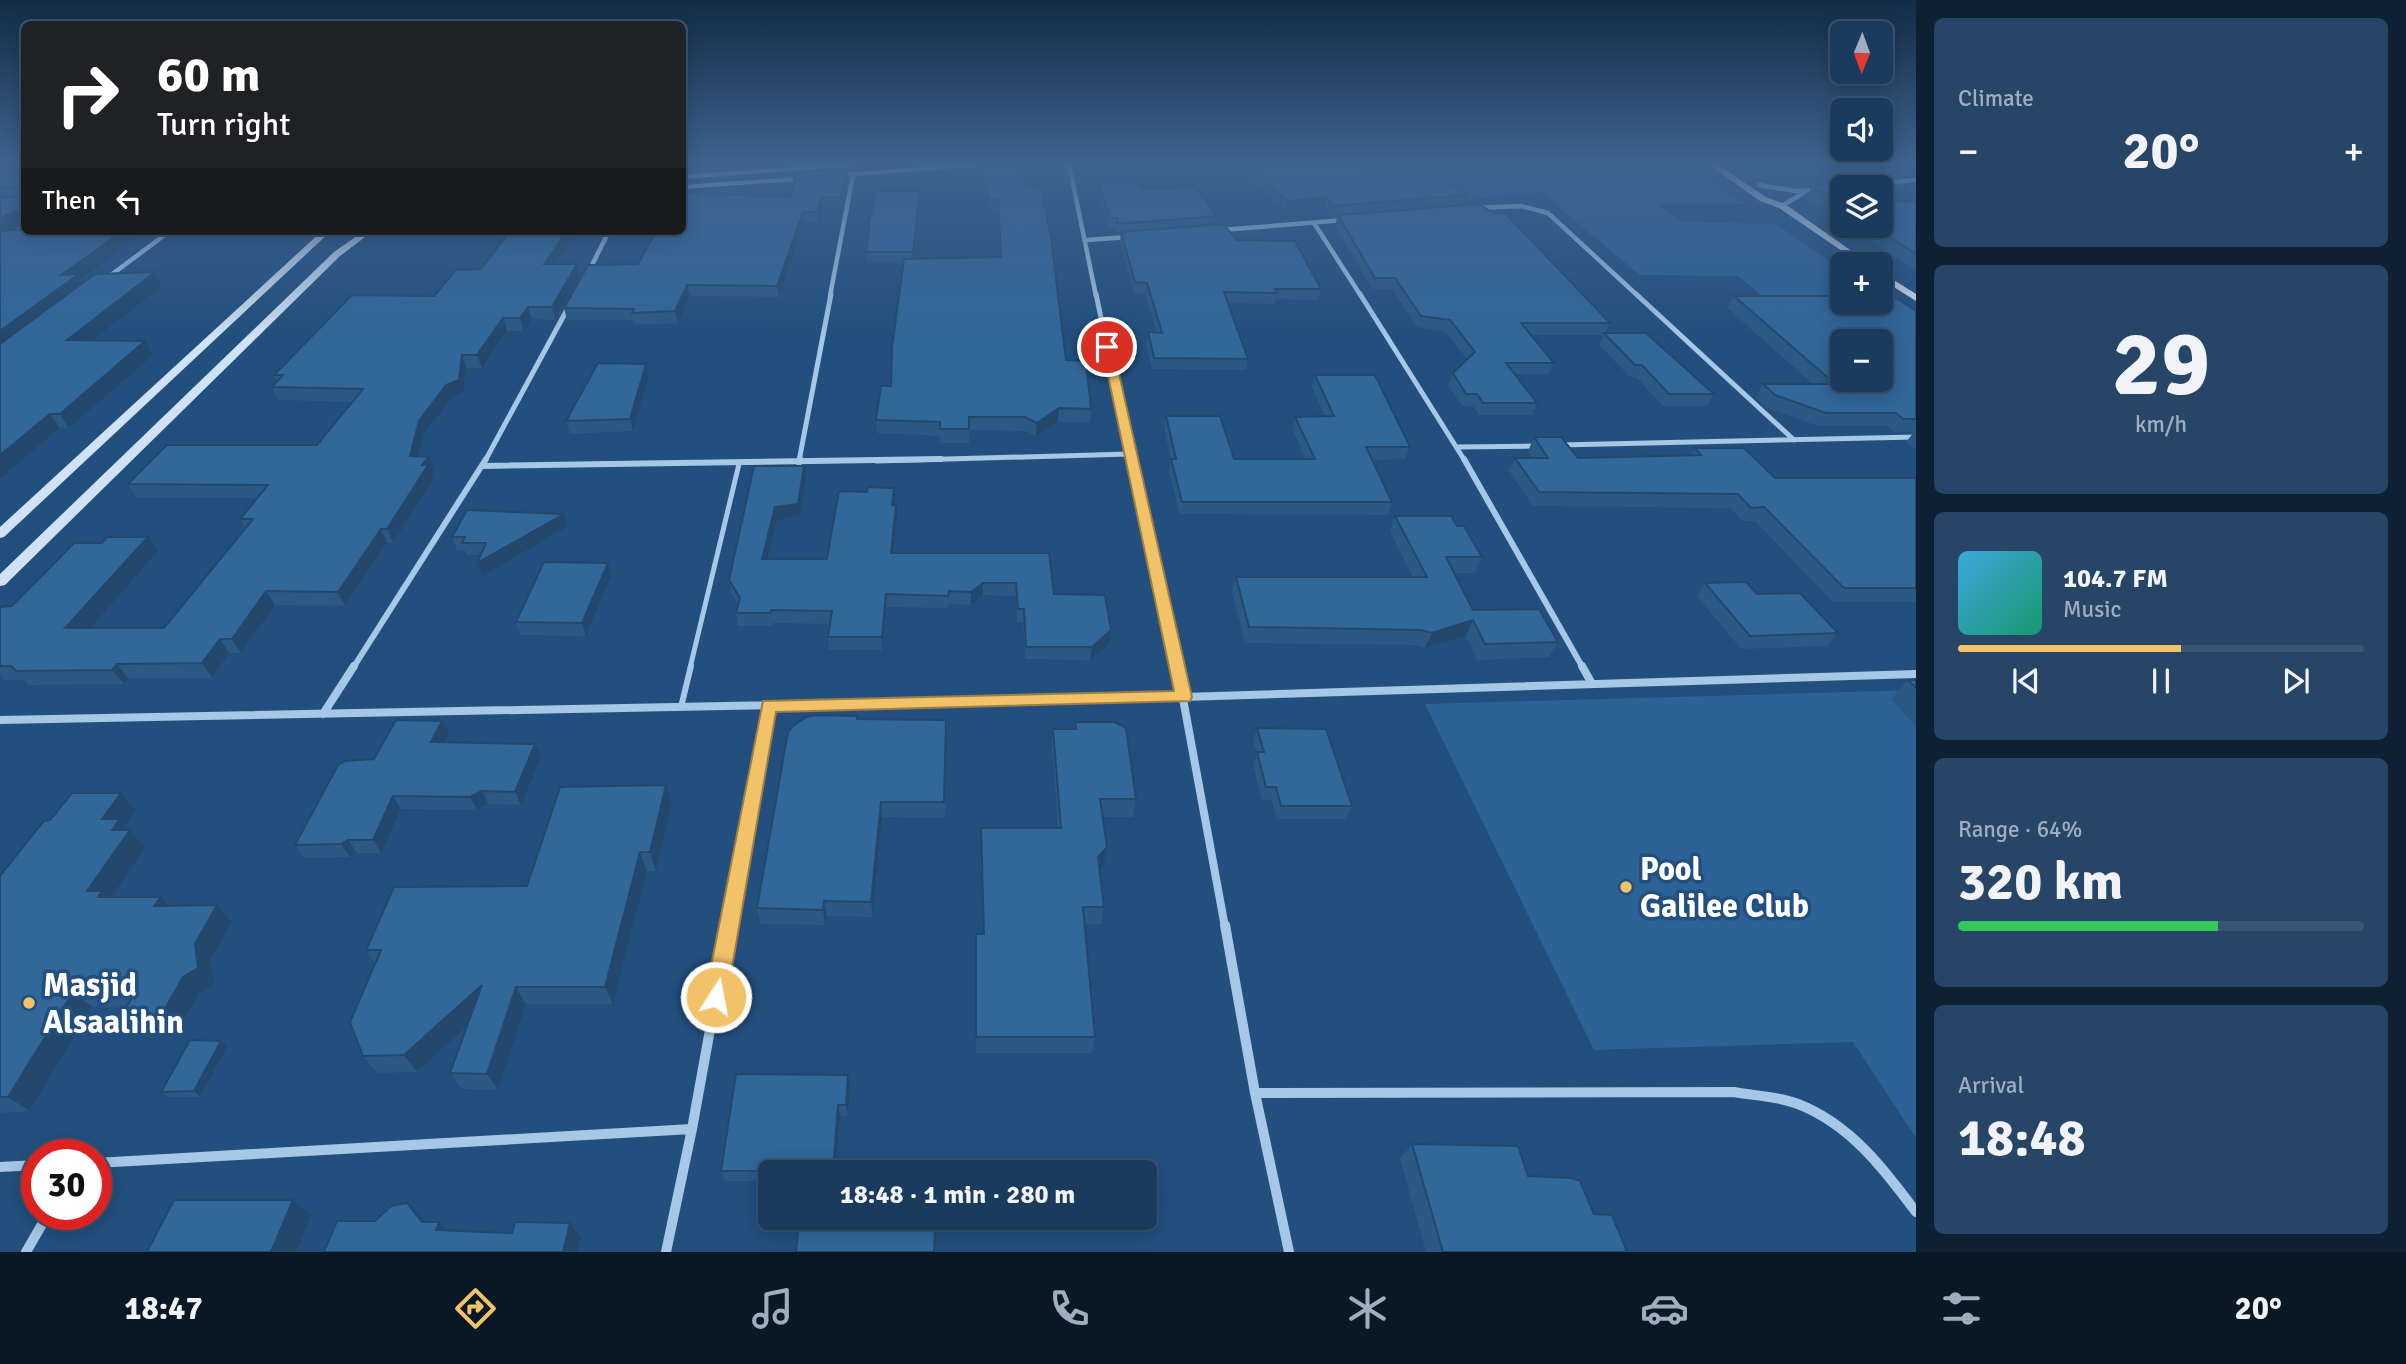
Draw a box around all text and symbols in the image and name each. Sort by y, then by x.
north arrow [1830,21,1894,84]
map controls [1830,21,1893,392]
text: 60 m [157,45,260,105]
icon: right [42,49,133,140]
text: Climate [1958,84,2034,113]
button: sound [1830,98,1893,161]
text: Turn right [157,105,290,144]
text: 20° [2123,119,2199,183]
text: − [1958,128,1979,175]
text: + [2343,128,2364,175]
button: layers [1830,175,1893,238]
icon: left [110,182,148,220]
text: Then [42,185,96,217]
button: + [1830,252,1893,315]
text: 29 [2112,308,2210,421]
pin [1077,317,1137,377]
icon: arrive [1088,328,1126,366]
button: − [1830,329,1893,392]
text: km/h [2135,410,2187,439]
text: 104.7 FM [2063,563,2168,595]
text: Music [2063,595,2121,624]
icon: previous [2007,662,2045,700]
icon: pause [2142,662,2180,700]
icon: next [2277,662,2315,700]
text: Range · 64% [1958,815,2082,844]
place label: Pool Galilee Club [1640,850,1809,926]
text: 320 km [1958,850,2123,914]
marker: Pool Galilee Club [1618,879,1634,895]
position arrow [679,960,753,1034]
place label: Masjid Alsaalihin [43,966,184,1042]
marker: Masjid Alsaalihin [21,995,37,1011]
text: Arrival [1958,1071,2024,1100]
text: 18:48 [1958,1106,2086,1170]
speed limit sign: 30 [21,1139,112,1230]
text: 18:48 · 1 min · 280 m [840,1179,1075,1211]
icon: directions [451,1284,500,1333]
icon: music [748,1284,797,1333]
icon: phone [1045,1284,1094,1333]
icon: climate [1343,1284,1392,1333]
icon: car [1640,1284,1689,1333]
icon: filters [1937,1284,1986,1333]
text: 18:47 [124,1289,203,1328]
text: 20° [2234,1289,2282,1328]

